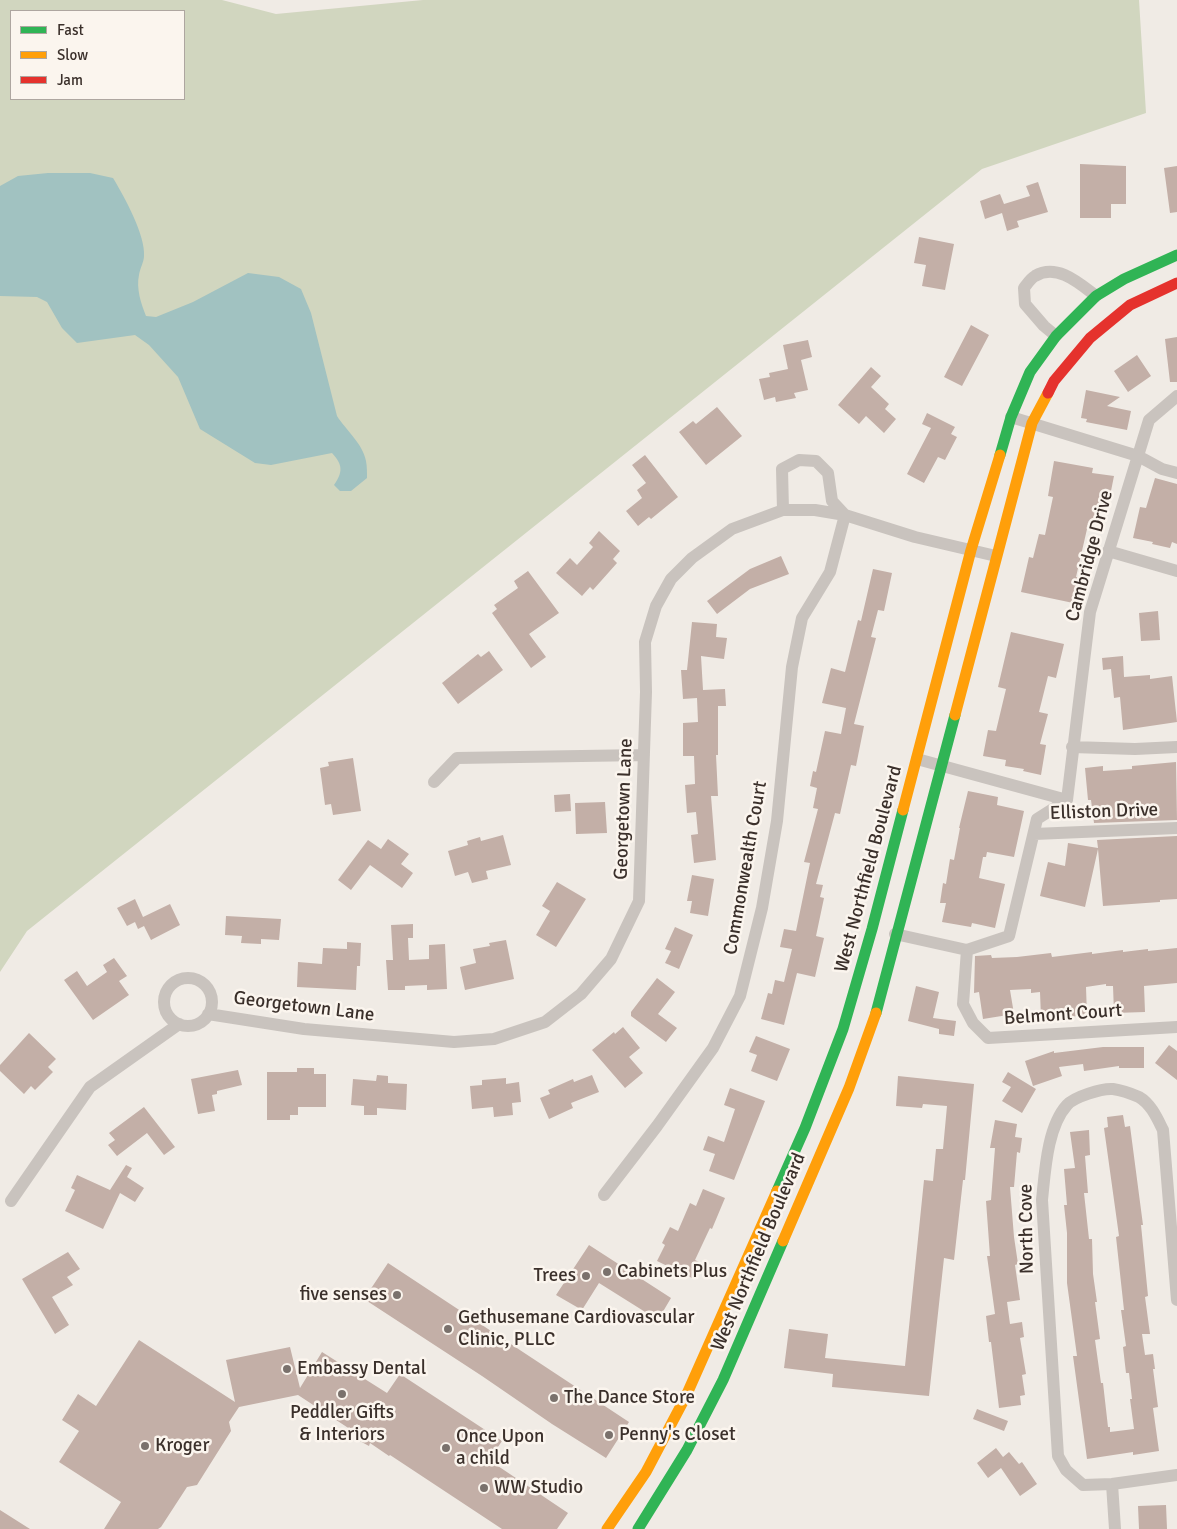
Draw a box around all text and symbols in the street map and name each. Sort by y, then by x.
legend [10,10,185,100]
text: Fast [57,21,84,39]
text: Slow [57,46,88,64]
text: Jam [57,71,83,89]
street label: Cambridge Drive [1062,488,1118,624]
street label: Georgetown Lane [610,738,638,880]
street label: West Northfield Boulevard [830,763,908,975]
street label: Commonwealth Court [719,779,773,957]
street label: Elliston Drive [1049,799,1159,825]
street label: Georgetown Lane [232,987,376,1027]
street label: Belmont Court [1003,999,1123,1031]
street label: West Northfield Boulevard [707,1149,811,1355]
street label: North Cove [1015,1184,1039,1274]
place label: Cabinets Plus [617,1261,727,1283]
place label: Trees [534,1265,576,1287]
marker: Cabinets Plus [601,1266,613,1278]
marker: Trees [580,1270,592,1282]
place label: five senses [300,1284,387,1306]
marker: five senses [391,1289,403,1301]
place label: Gethusemane Cardiovascular Clinic, PLLC [458,1307,695,1351]
marker: Gethusemane Cardiovascular Clinic, PLLC [442,1323,454,1335]
place label: Embassy Dental [297,1358,426,1380]
marker: Embassy Dental [281,1363,293,1375]
place label: The Dance Store [564,1387,695,1409]
marker: Peddler Gifts & Interiors [336,1388,348,1400]
marker: The Dance Store [548,1392,560,1404]
place label: Peddler Gifts & Interiors [290,1402,394,1446]
place label: Penny's Closet [619,1424,736,1446]
place label: Once Upon a child [456,1426,544,1470]
marker: Penny's Closet [603,1429,615,1441]
place label: Kroger [155,1435,209,1457]
marker: Kroger [139,1440,151,1452]
marker: Once Upon a child [440,1442,452,1454]
place label: WW Studio [494,1477,583,1499]
marker: WW Studio [478,1482,490,1494]

